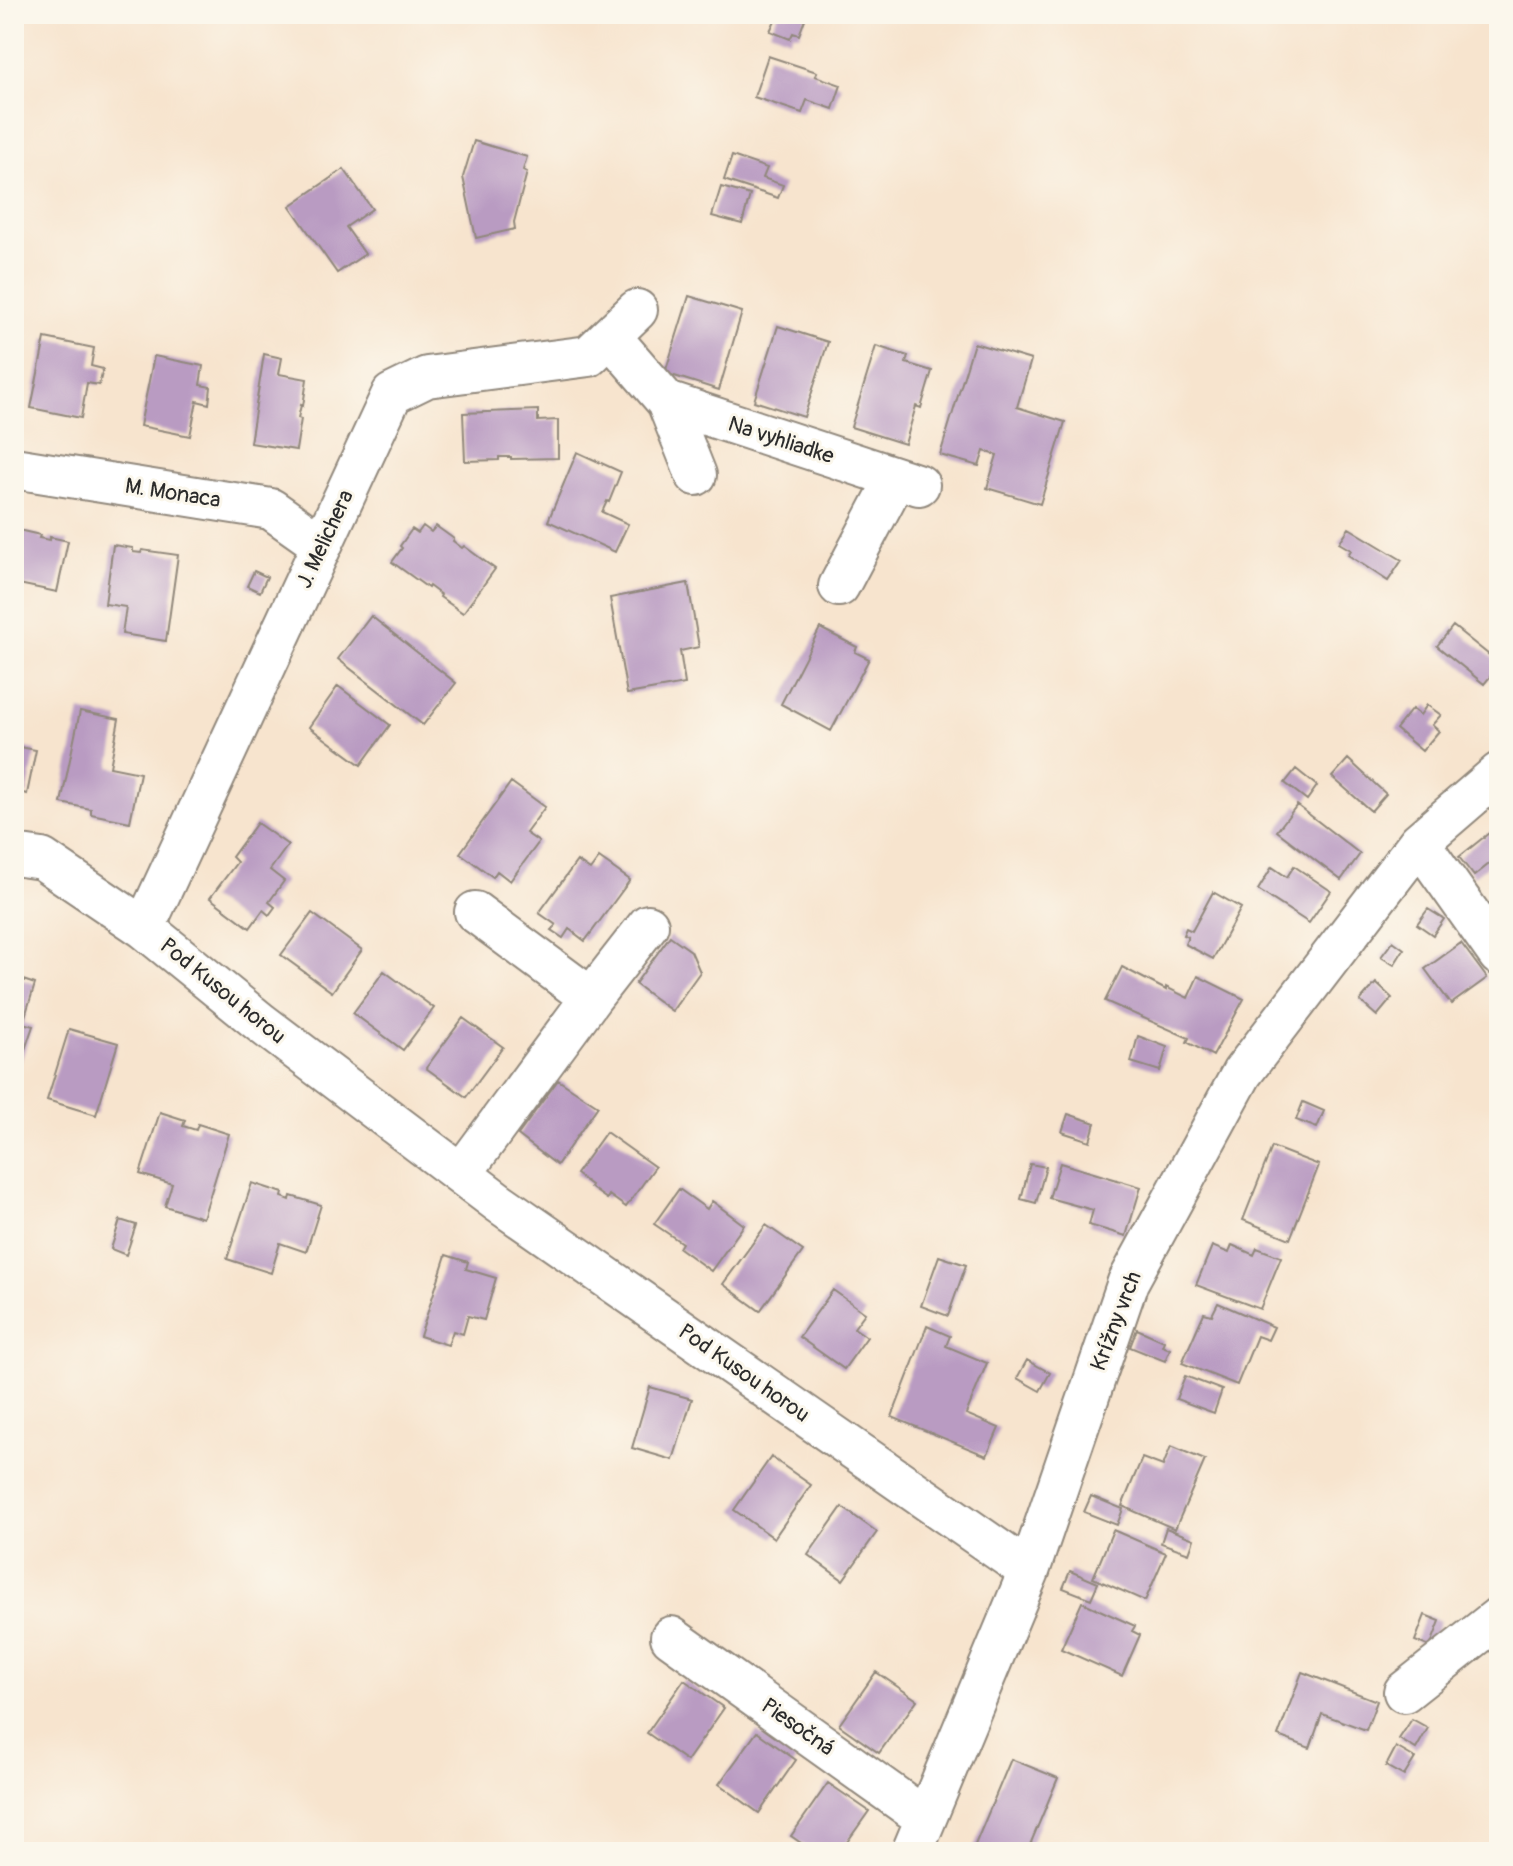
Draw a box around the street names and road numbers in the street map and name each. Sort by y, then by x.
street label: Na vyhliadke [725,410,838,470]
street label: M. Monaca [123,472,223,514]
street label: J. Melichera [290,485,360,593]
street label: Pod Kusou horou [154,932,292,1050]
street label: Krížny vrch [1084,1267,1148,1375]
street label: Pod Kusou horou [673,1317,815,1429]
street label: Piesočná [756,1692,840,1762]

